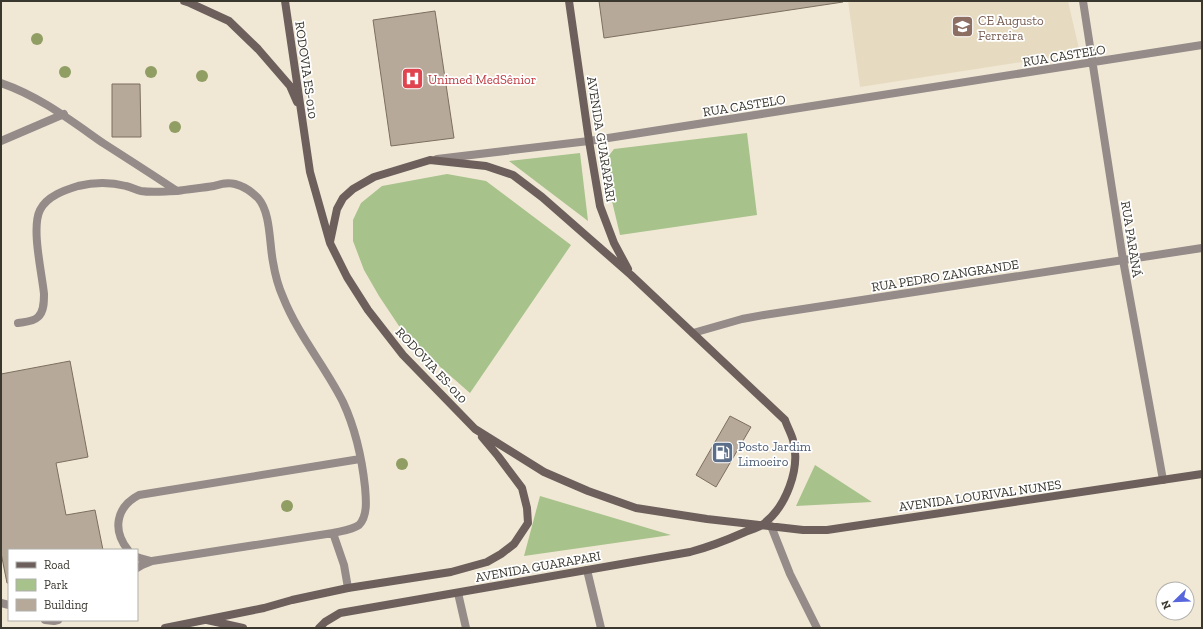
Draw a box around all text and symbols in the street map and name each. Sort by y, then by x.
place label: CE Augusto Ferreira [978,13,1044,43]
school or university icon: CE Augusto Ferreira [950,14,976,40]
street label: RODOVIA ES-010 [292,20,321,120]
street label: RUA CASTELO [1022,42,1107,69]
hospital icon: Unimed MedSênior [399,66,425,92]
place label: Unimed MedSênior [428,72,536,87]
street label: AVENIDA GUARAPARI [584,75,619,203]
street label: RUA CASTELO [702,92,787,119]
street label: RUA PARANÁ [1118,200,1145,279]
street label: RUA PEDRO ZANGRANDE [870,256,1020,295]
street label: RODOVIA ES-010 [393,324,471,406]
place label: Posto Jardim Limoeiro [738,439,812,469]
fuel station icon: Posto Jardim Limoeiro [709,440,735,466]
street label: AVENIDA LOURIVAL NUNES [898,477,1062,514]
street label: AVENIDA GUARAPARI [474,548,602,585]
legend [8,549,138,621]
text: Road [44,558,70,572]
text: Park [44,578,69,592]
north arrow [1155,581,1195,621]
text: Building [44,598,88,612]
text: N [1158,598,1174,611]

